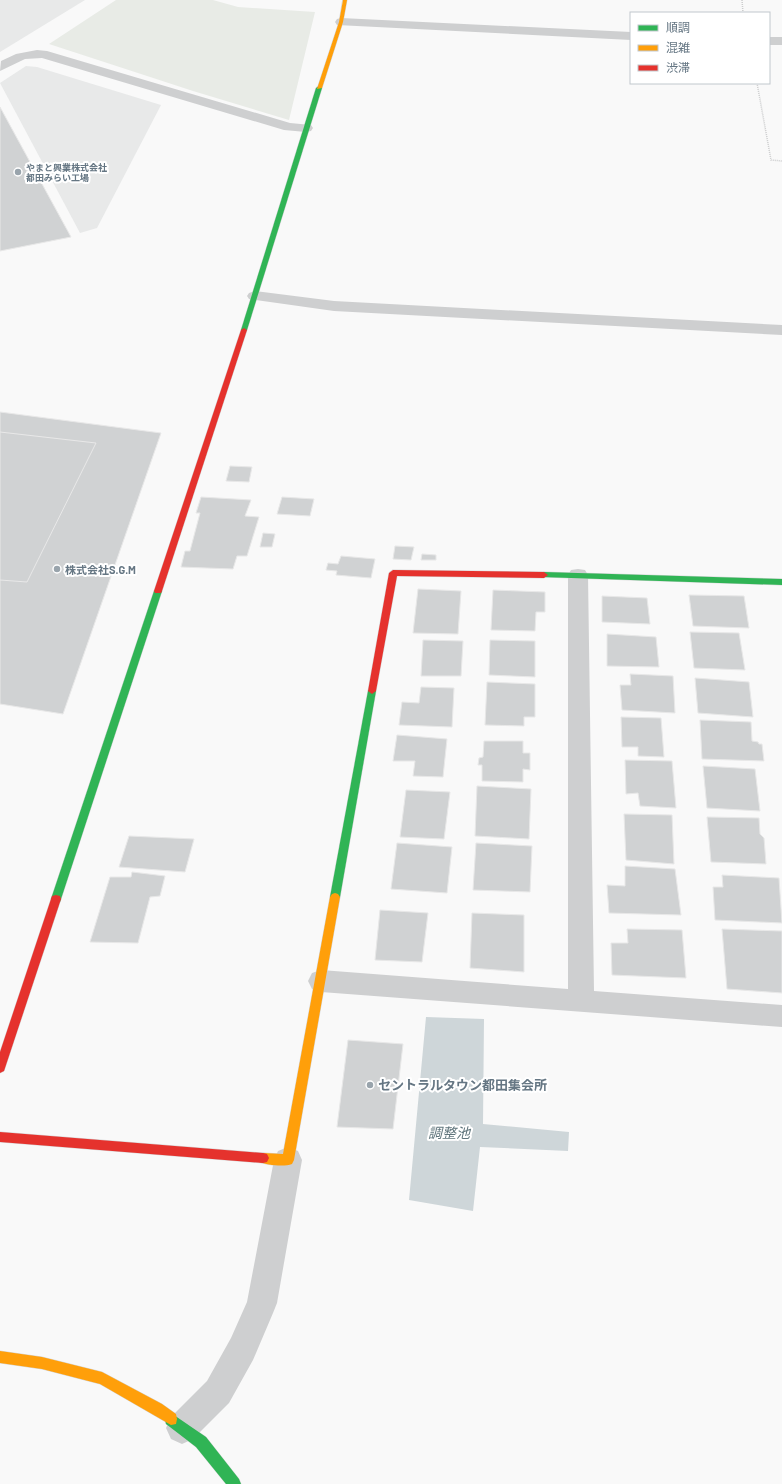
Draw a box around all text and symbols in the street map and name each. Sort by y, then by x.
legend [630,12,770,84]
text: 順調 [666,20,690,34]
text: 混雑 [666,40,690,54]
text: 渋滞 [666,60,690,74]
place label: やまと興業株式会社 都田みらい工場 [26,162,107,183]
marker: やまと興業株式会社 都田みらい工場 [13,167,23,177]
place label: 株式会社S.G.M [65,563,136,576]
marker: 株式会社S.G.M [52,564,62,574]
place label: セントラルタウン都田集会所 [378,1077,547,1093]
marker: セントラルタウン都田集会所 [365,1080,375,1090]
water label: 調整池 [428,1124,472,1141]

